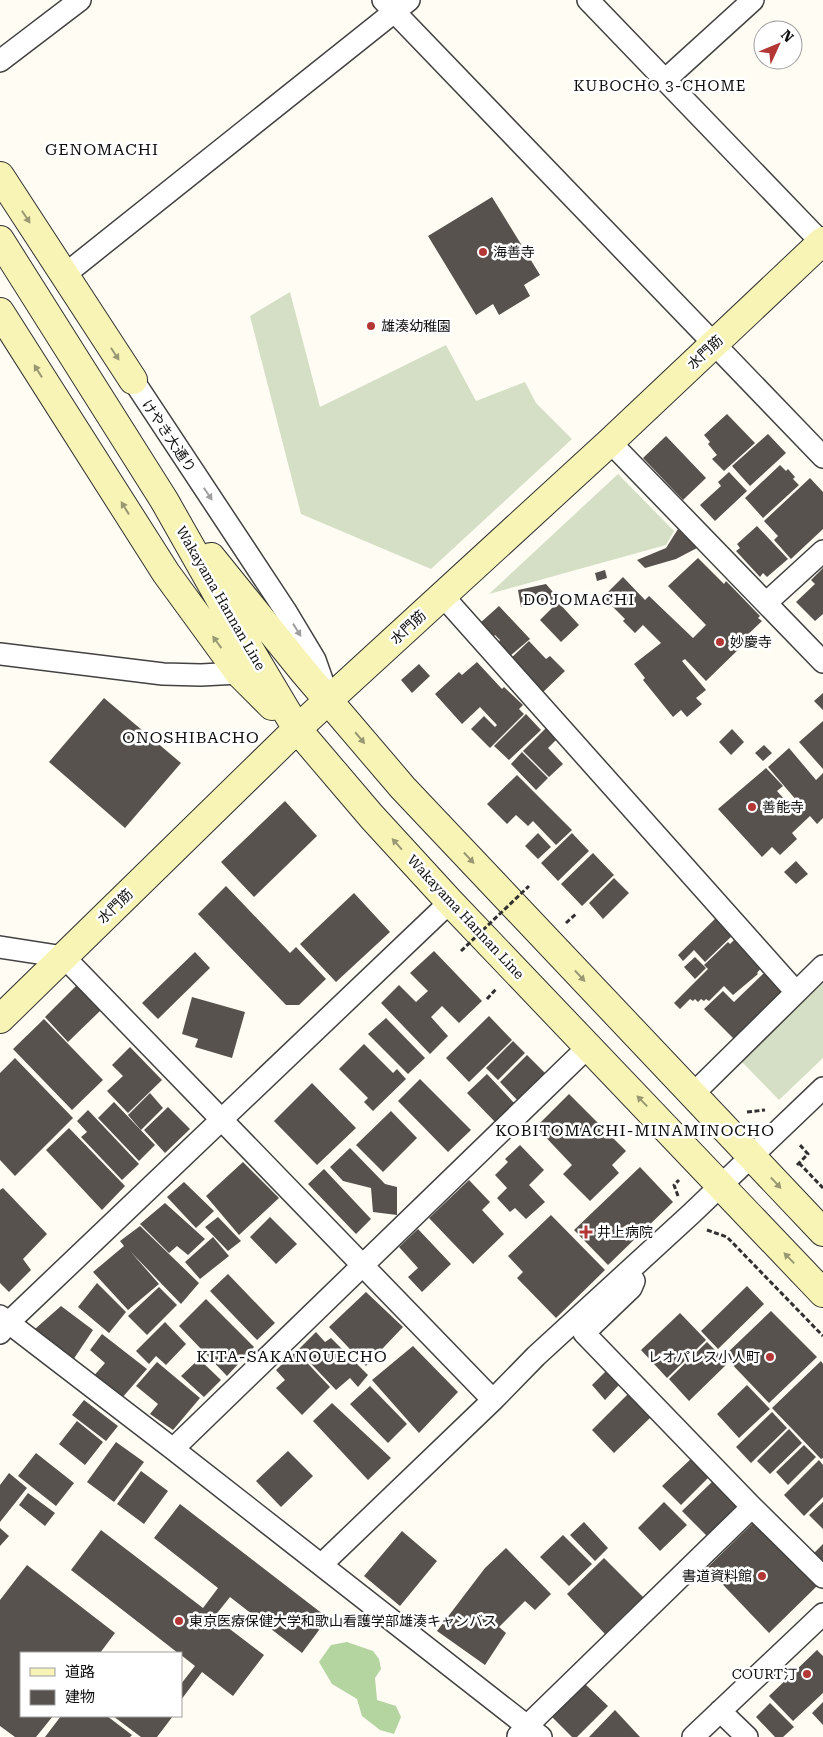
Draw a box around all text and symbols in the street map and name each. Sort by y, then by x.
north arrow [753,20,803,70]
text: N [778,27,797,46]
district label: KUBOCHO 3-CHOME [574,77,746,95]
district label: GENOMACHI [45,140,159,159]
one-way arrow [22,211,31,224]
place label: 海善寺 [493,244,535,260]
marker: 海善寺 [477,246,489,258]
place label: 雄湊幼稚園 [381,318,451,334]
marker: 雄湊幼稚園 [365,320,377,332]
street label: 水門筋 [684,332,726,372]
one-way arrow [110,347,120,360]
one-way arrow [33,364,43,378]
street label: けやき大通り [139,397,199,475]
one-way arrow [203,487,213,501]
one-way arrow [121,501,130,515]
street label: Wakayama Hannan Line [173,523,269,673]
district label: DOJOMACHI [523,590,635,609]
street label: 水門筋 [387,607,429,647]
one-way arrow [292,623,302,636]
place label: 妙慶寺 [730,634,772,650]
one-way arrow [212,635,222,649]
marker: 妙慶寺 [714,636,726,648]
district label: ONOSHIBACHO [122,728,260,747]
one-way arrow [354,731,366,743]
place label: 善能寺 [762,799,804,815]
marker: 善能寺 [746,801,758,813]
one-way arrow [391,838,403,850]
street label: Wakayama Hannan Line [404,852,528,982]
one-way arrow [463,852,475,864]
street label: 水門筋 [94,886,136,926]
one-way arrow [574,970,586,982]
one-way arrow [636,1096,648,1108]
district label: KOBITOMACHI-MINAMINOCHO [495,1121,775,1140]
one-way arrow [770,1177,782,1189]
place label: 井上病院 [597,1224,653,1240]
marker: 井上病院 [579,1225,593,1239]
one-way arrow [783,1252,795,1264]
district label: KITA-SAKANOUECHO [196,1347,388,1366]
place label: レオパレス小人町 [648,1349,760,1365]
marker: レオパレス小人町 [764,1351,776,1363]
place label: 書道資料館 [682,1568,752,1584]
marker: 書道資料館 [756,1570,768,1582]
place label: 東京医療保健大学和歌山看護学部雄湊キャンバス [189,1613,497,1629]
marker: 東京医療保健大学和歌山看護学部雄湊キャンバス [173,1615,185,1627]
legend [20,1652,182,1717]
text: 道路 [65,1663,95,1681]
place label: COURT汀 [732,1666,797,1682]
marker: COURT汀 [801,1668,813,1680]
text: 建物 [65,1688,95,1706]

